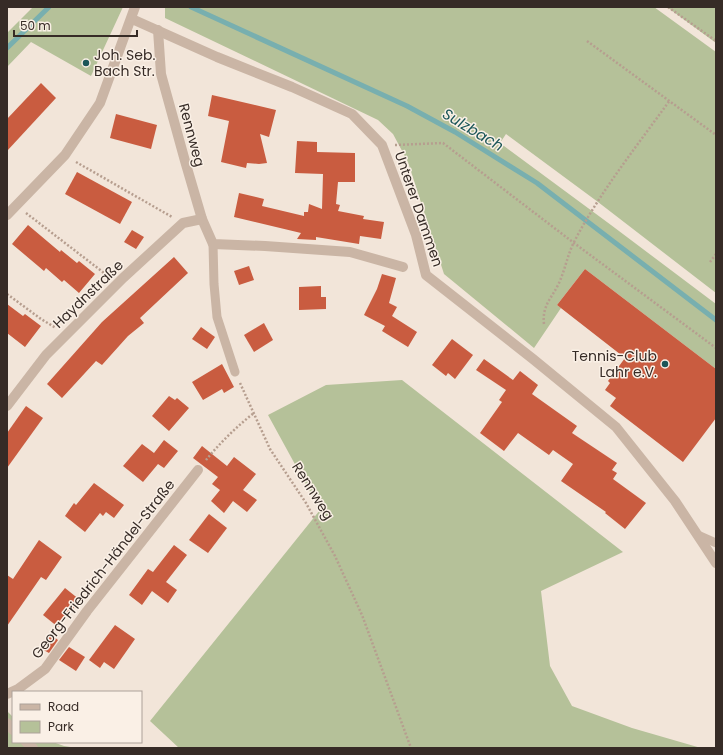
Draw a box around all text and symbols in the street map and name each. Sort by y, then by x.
scale bar [14,12,137,38]
text: 50 m [20,17,51,34]
place label: Joh. Seb. Bach Str. [94,45,155,81]
marker: Joh. Seb. Bach Str. [81,58,91,68]
street label: Rennweg [174,101,210,169]
water label: Sulzbach [439,103,508,156]
street label: Unterer Dammen [390,149,448,269]
street label: Haydnstraße [48,255,128,333]
place label: Tennis-Club Lahr e.V. [572,346,657,382]
marker: Tennis-Club Lahr e.V. [660,359,670,369]
street label: Rennweg [287,458,339,524]
street label: Georg-Friedrich-Händel-Straße [27,475,179,663]
legend [12,691,142,743]
text: Road [48,698,79,715]
text: Park [48,718,75,735]

